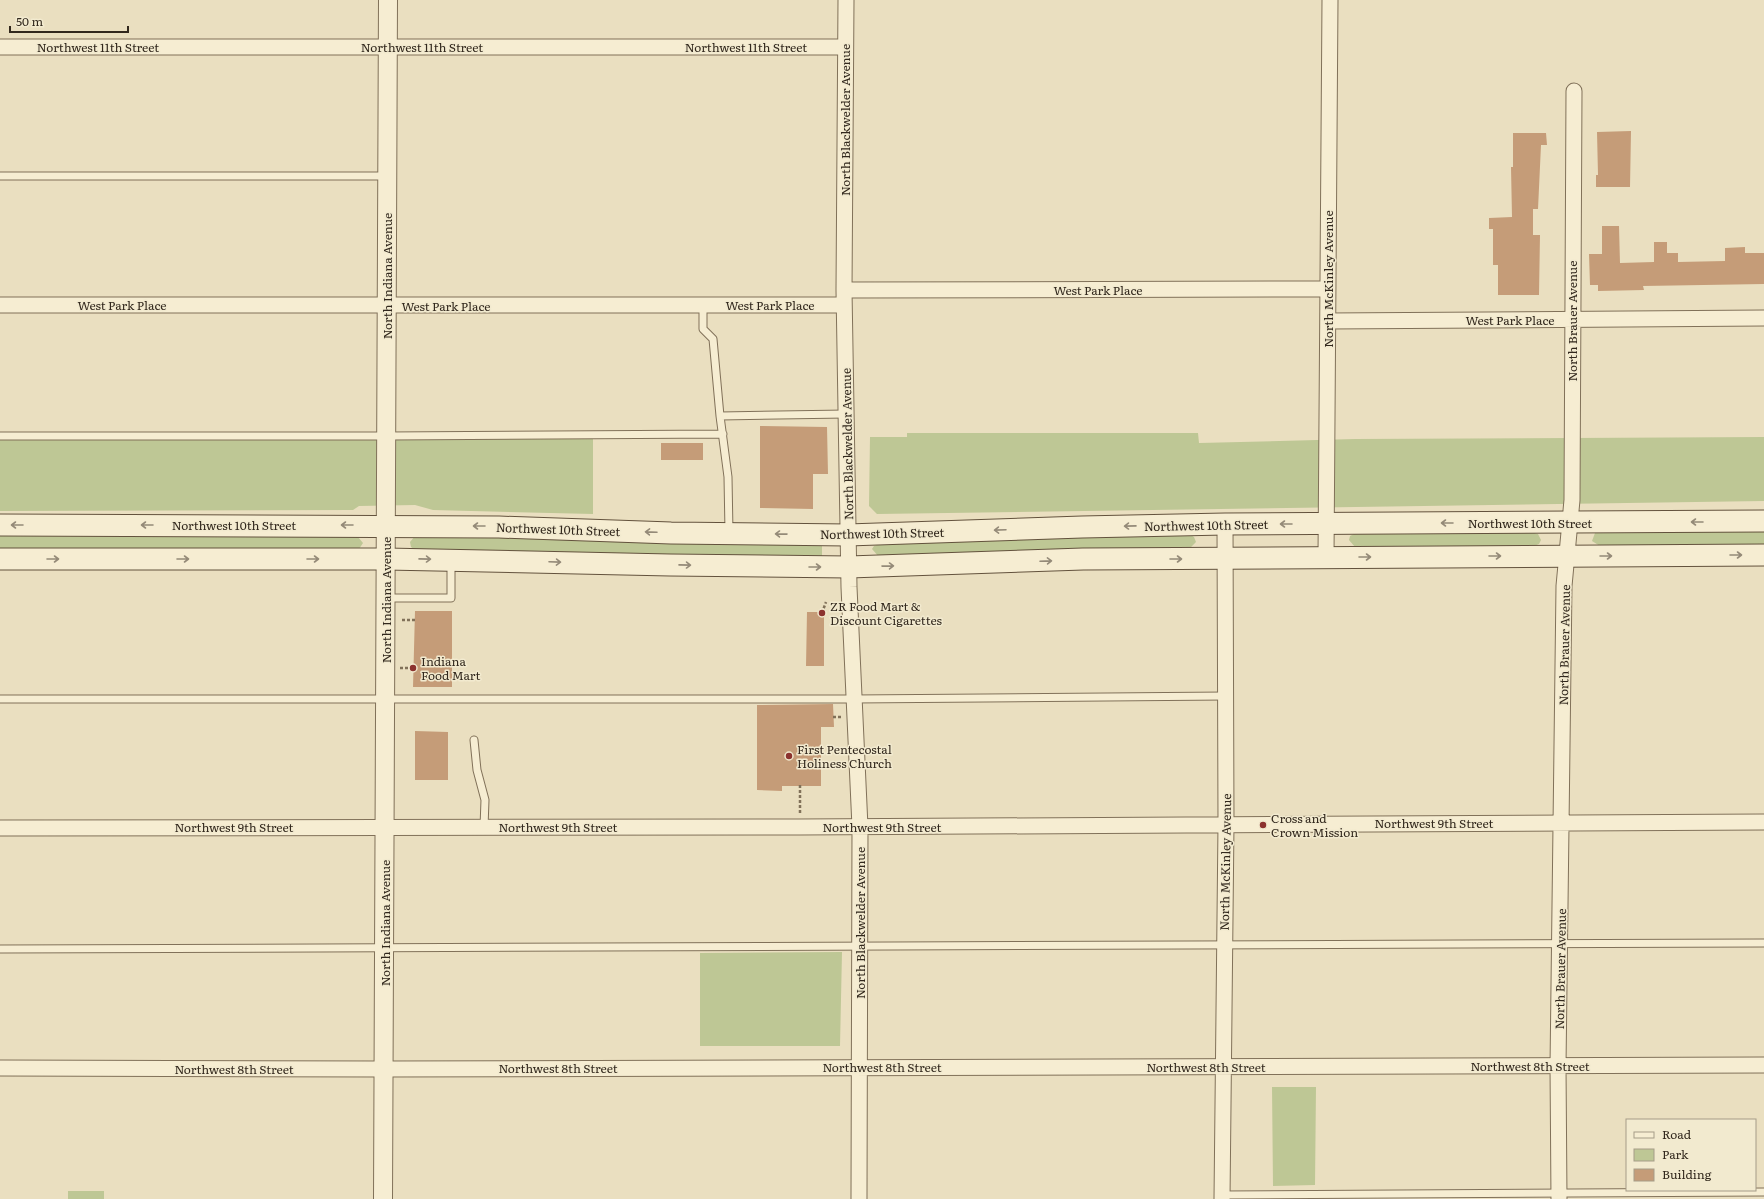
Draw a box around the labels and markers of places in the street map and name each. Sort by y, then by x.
place label: ZR Food Mart & Discount Cigarettes [830,597,943,629]
marker: ZR Food Mart & Discount Cigarettes [817,608,827,618]
place label: Indiana Food Mart [421,652,481,684]
marker: Indiana Food Mart [408,663,418,673]
place label: First Pentecostal Holiness Church [797,740,892,772]
marker: First Pentecostal Holiness Church [784,751,794,761]
place label: Cross and Crown Mission [1271,809,1358,841]
marker: Cross and Crown Mission [1258,820,1268,830]

